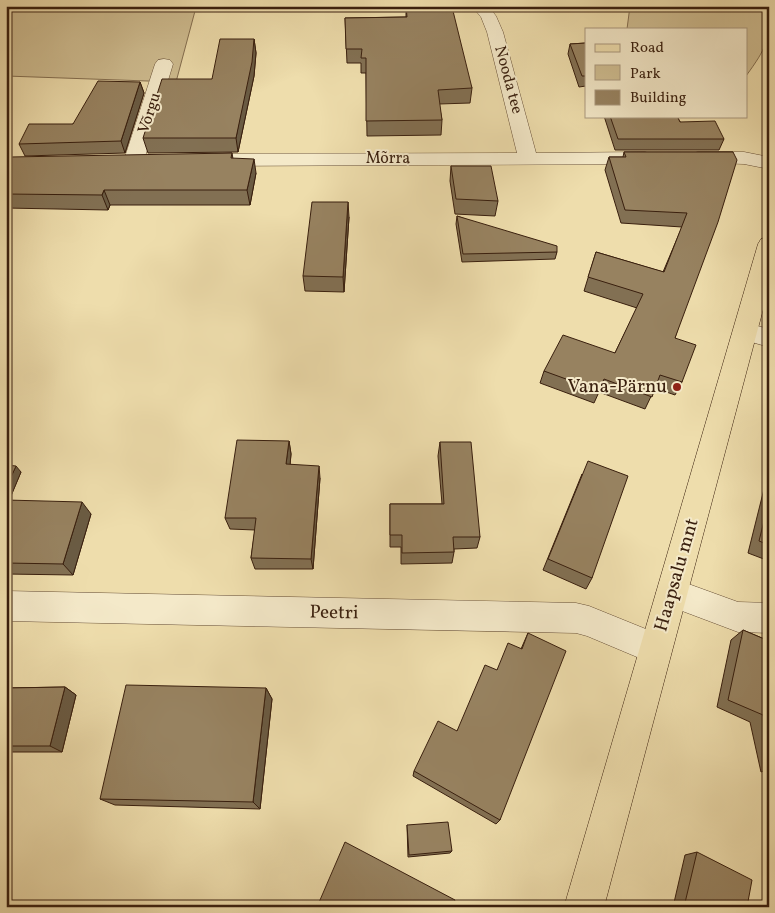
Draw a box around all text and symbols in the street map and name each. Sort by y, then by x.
legend [585,28,748,118]
text: Road [630,38,664,59]
street label: Nooda tee [488,43,528,117]
text: Park [630,64,661,85]
text: Building [630,88,687,109]
street label: Võrgu [133,90,167,136]
street label: Mõrra [366,148,410,170]
place label: Vana-Pärnu [567,374,667,400]
marker: Vana-Pärnu [671,381,683,393]
street label: Haapsalu mnt [648,515,706,635]
street label: Peetri [309,600,359,626]

